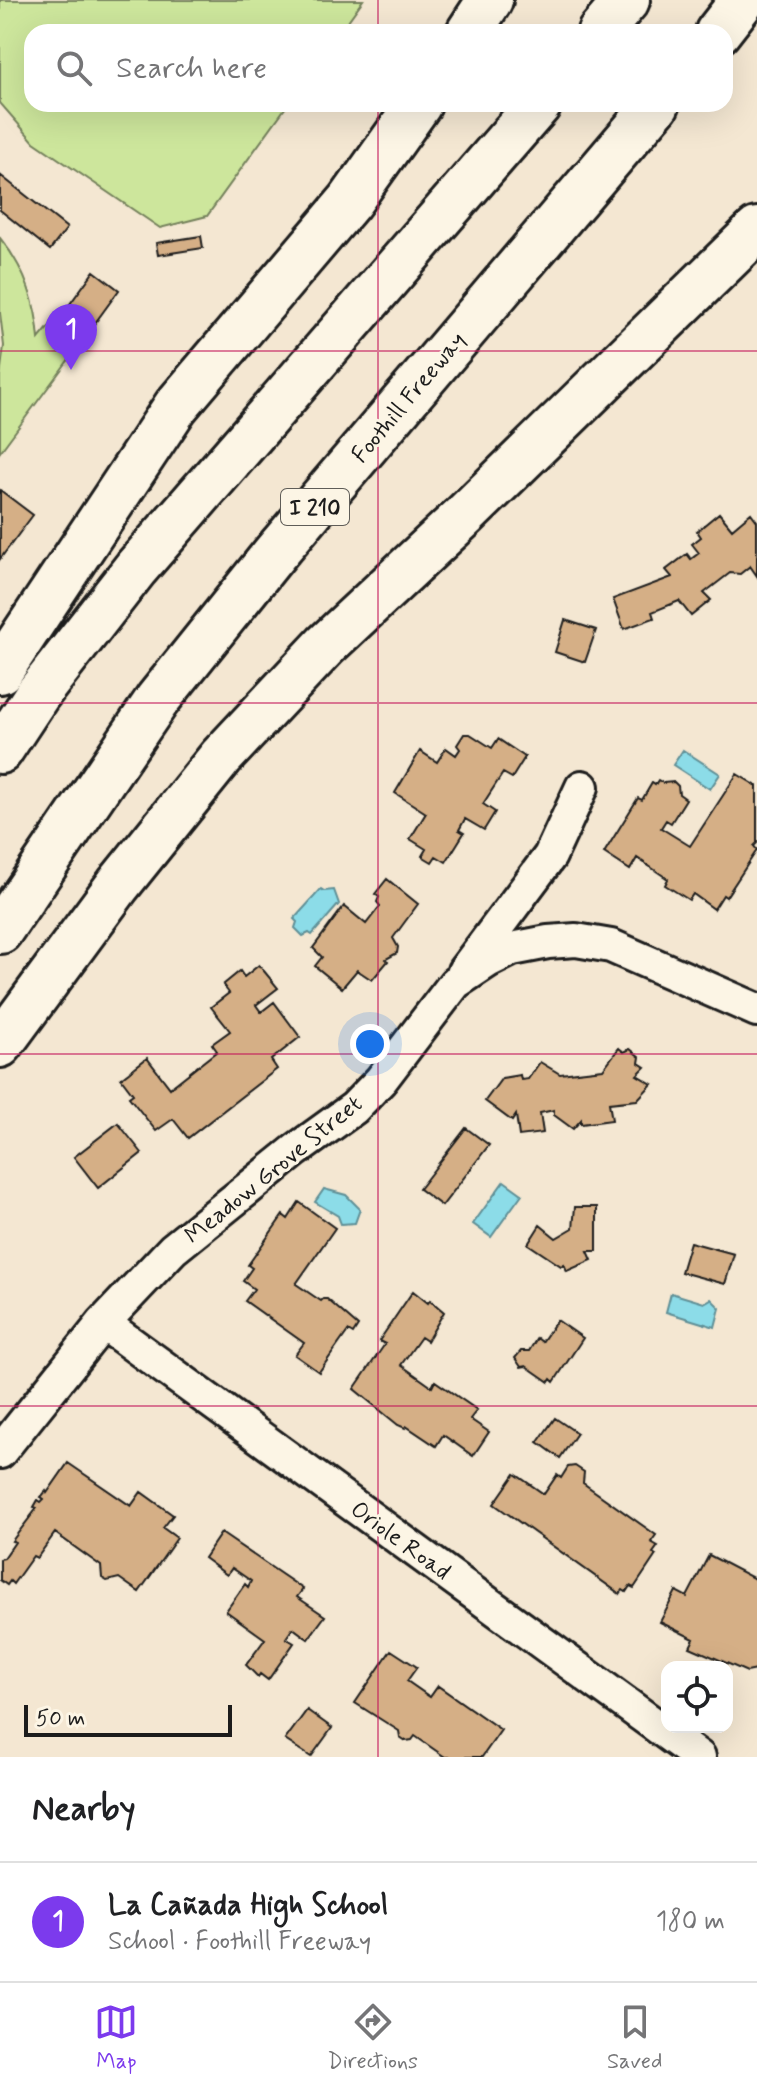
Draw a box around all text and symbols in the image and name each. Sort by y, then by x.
search box [24,24,733,112]
icon: search [52,46,96,90]
text: Search here [116,49,267,88]
pin: 1 [45,304,97,370]
street label: Foothill Freeway [345,326,473,470]
road number: I 210 [281,489,349,525]
your location [350,1024,390,1064]
street label: Meadow Grove Street [179,1089,369,1251]
street label: Oriole Road [344,1495,456,1588]
map controls [661,1661,733,1733]
button: locate [661,1661,733,1733]
scale bar [24,1701,232,1737]
text: 50 m [36,1705,85,1733]
text: Nearby [32,1787,136,1832]
text: La Cañada High School [108,1886,388,1925]
text: 1 [52,1905,64,1939]
text: 180 m [656,1905,725,1939]
text: School · Foothill Freeway [108,1925,371,1959]
tab: Map [94,2000,138,2076]
tab: Directions [327,2000,418,2076]
tab: Saved [607,2000,662,2076]

